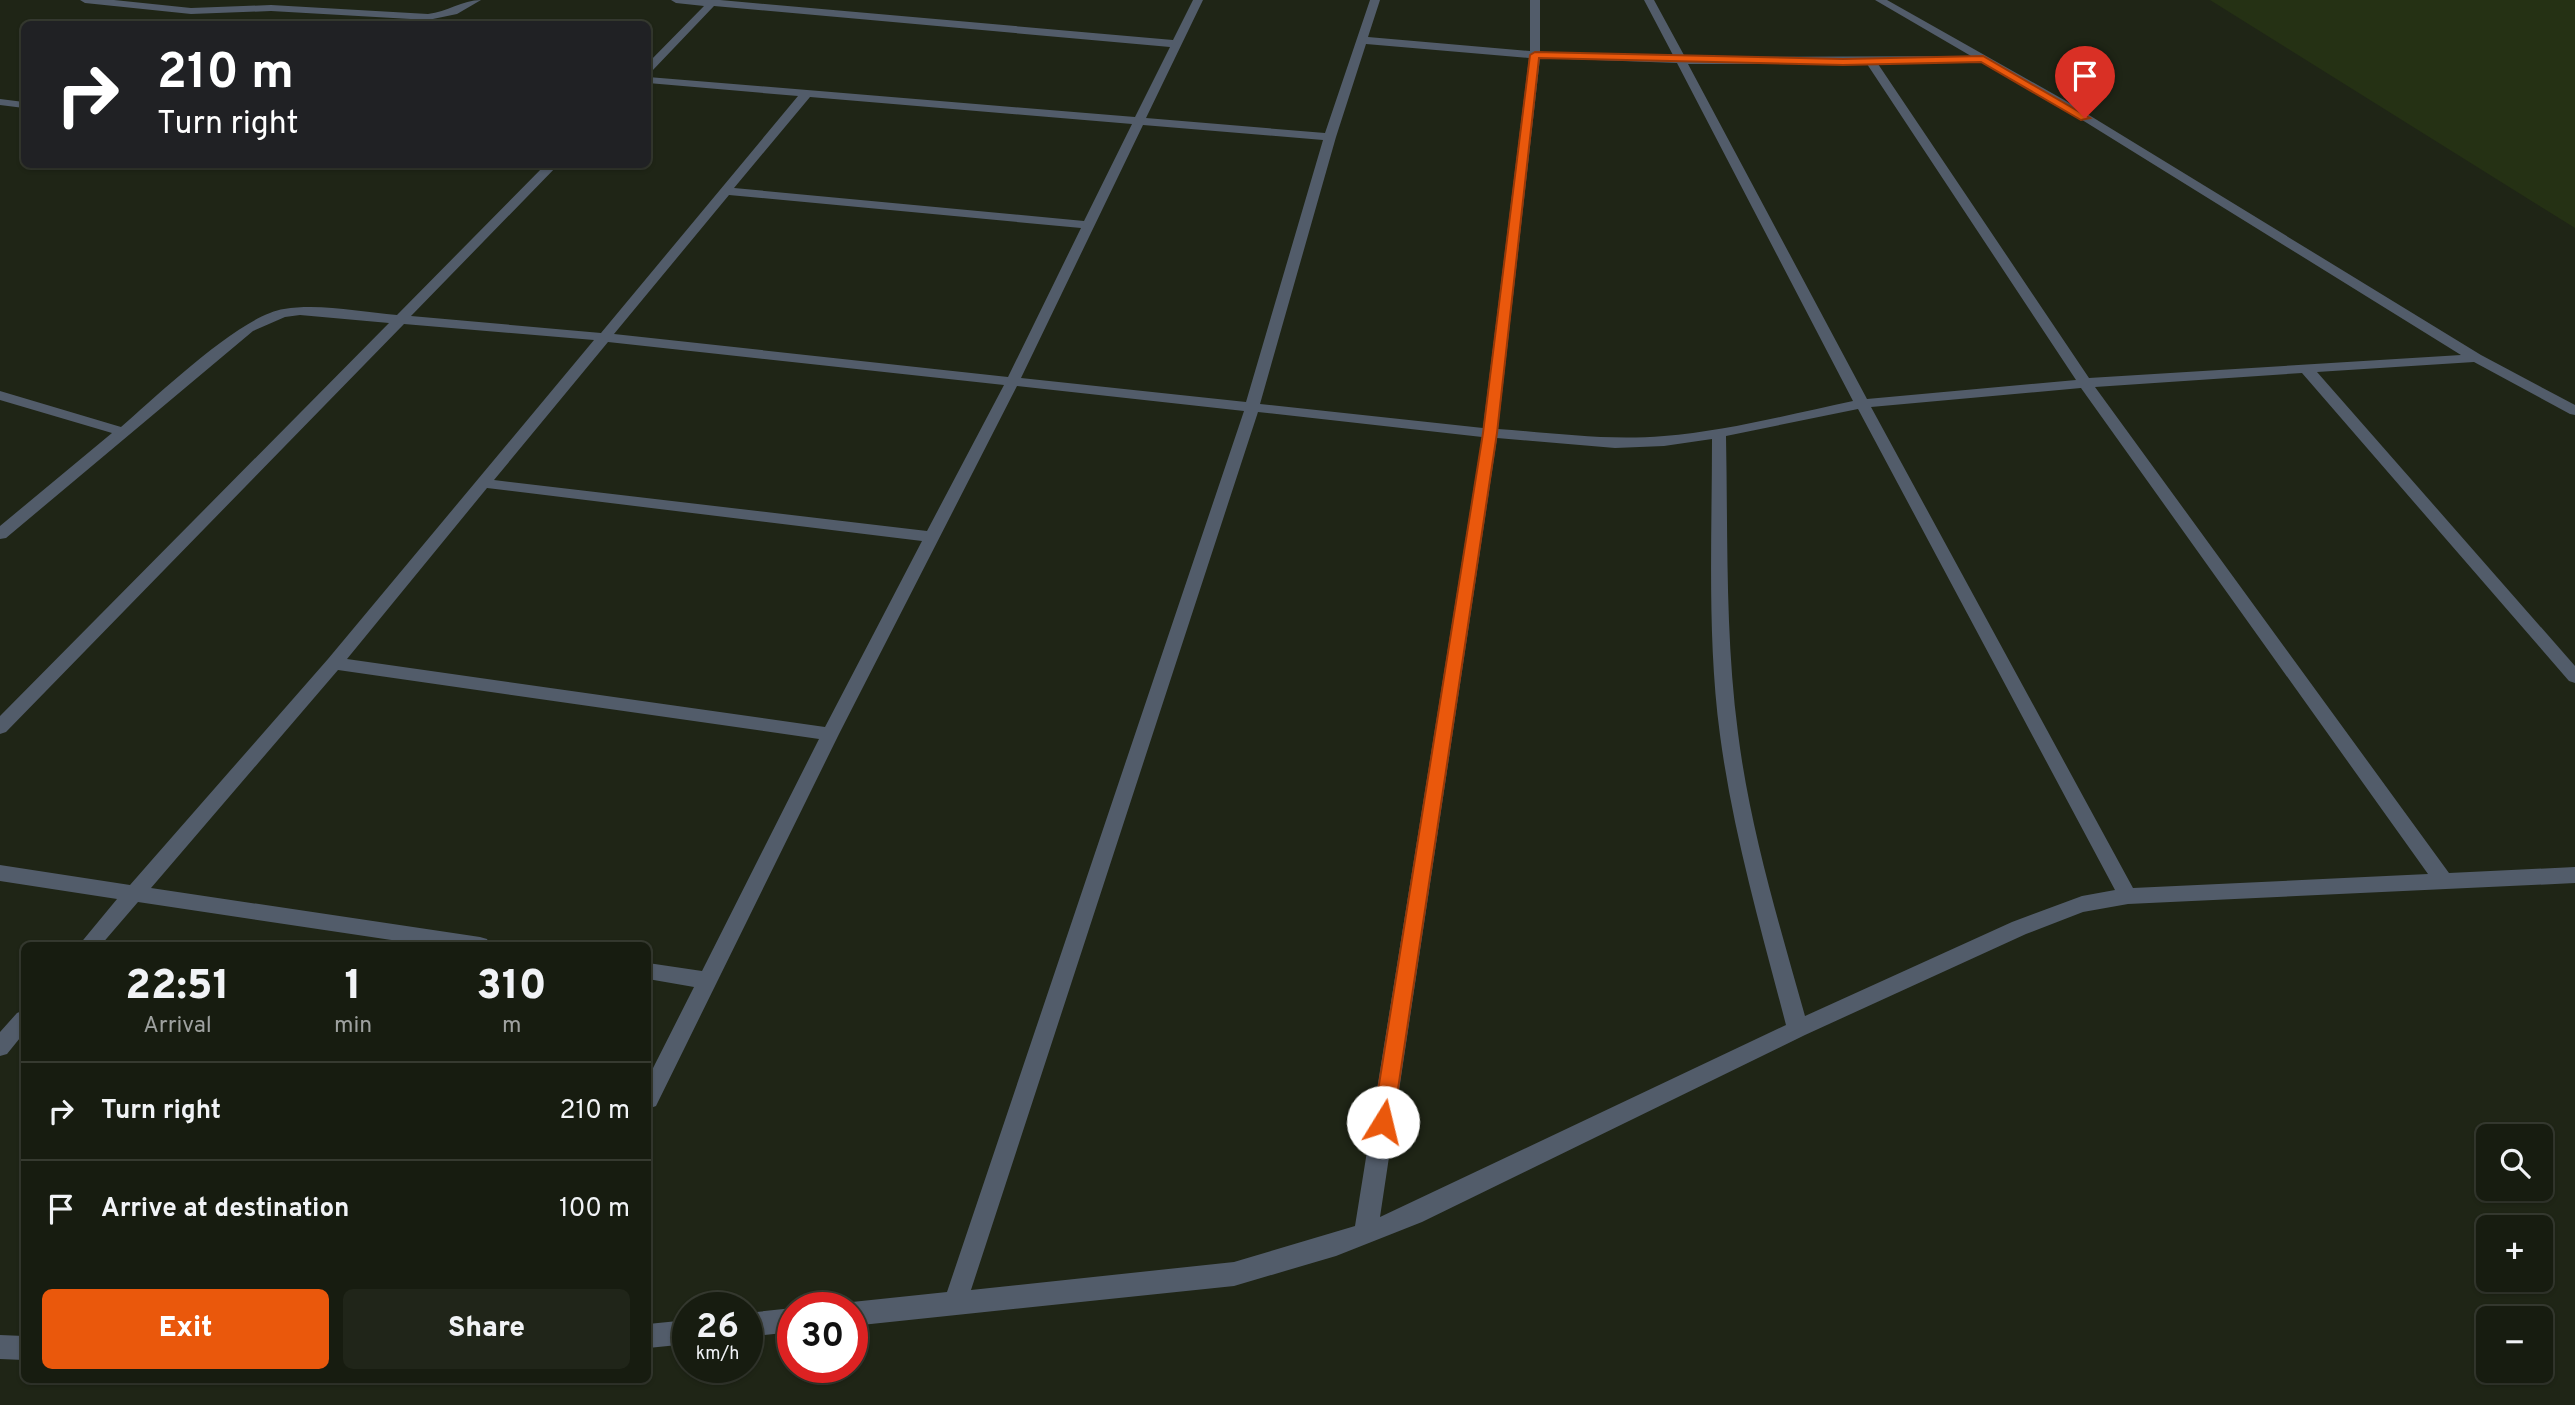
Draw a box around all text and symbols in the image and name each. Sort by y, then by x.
text: 210 m [157,44,294,106]
pin [2055,46,2115,118]
icon: right [42,49,133,140]
icon: arrive [2066,57,2104,95]
text: Turn right [157,105,299,145]
text: 22:51 [125,961,230,1014]
text: 1 [345,961,362,1014]
text: 310 [477,961,547,1014]
text: Arrival [143,1012,212,1041]
text: min [334,1012,372,1041]
text: m [502,1012,521,1041]
position arrow [1346,1085,1420,1159]
icon: right [42,1092,80,1130]
text: Turn right [101,1095,221,1128]
text: 210 m [560,1095,630,1128]
map controls [2476,1124,2553,1383]
button: search [2476,1124,2553,1201]
icon: arrive [42,1190,80,1228]
text: Arrive at destination [101,1193,349,1226]
text: 100 m [559,1193,630,1226]
button: + [2476,1215,2553,1292]
button: Exit [42,1289,329,1369]
button: Share [343,1289,630,1369]
speed limit sign: 30 [777,1292,868,1383]
text: 26 [696,1306,739,1350]
button: − [2476,1306,2553,1383]
text: km/h [696,1343,739,1366]

